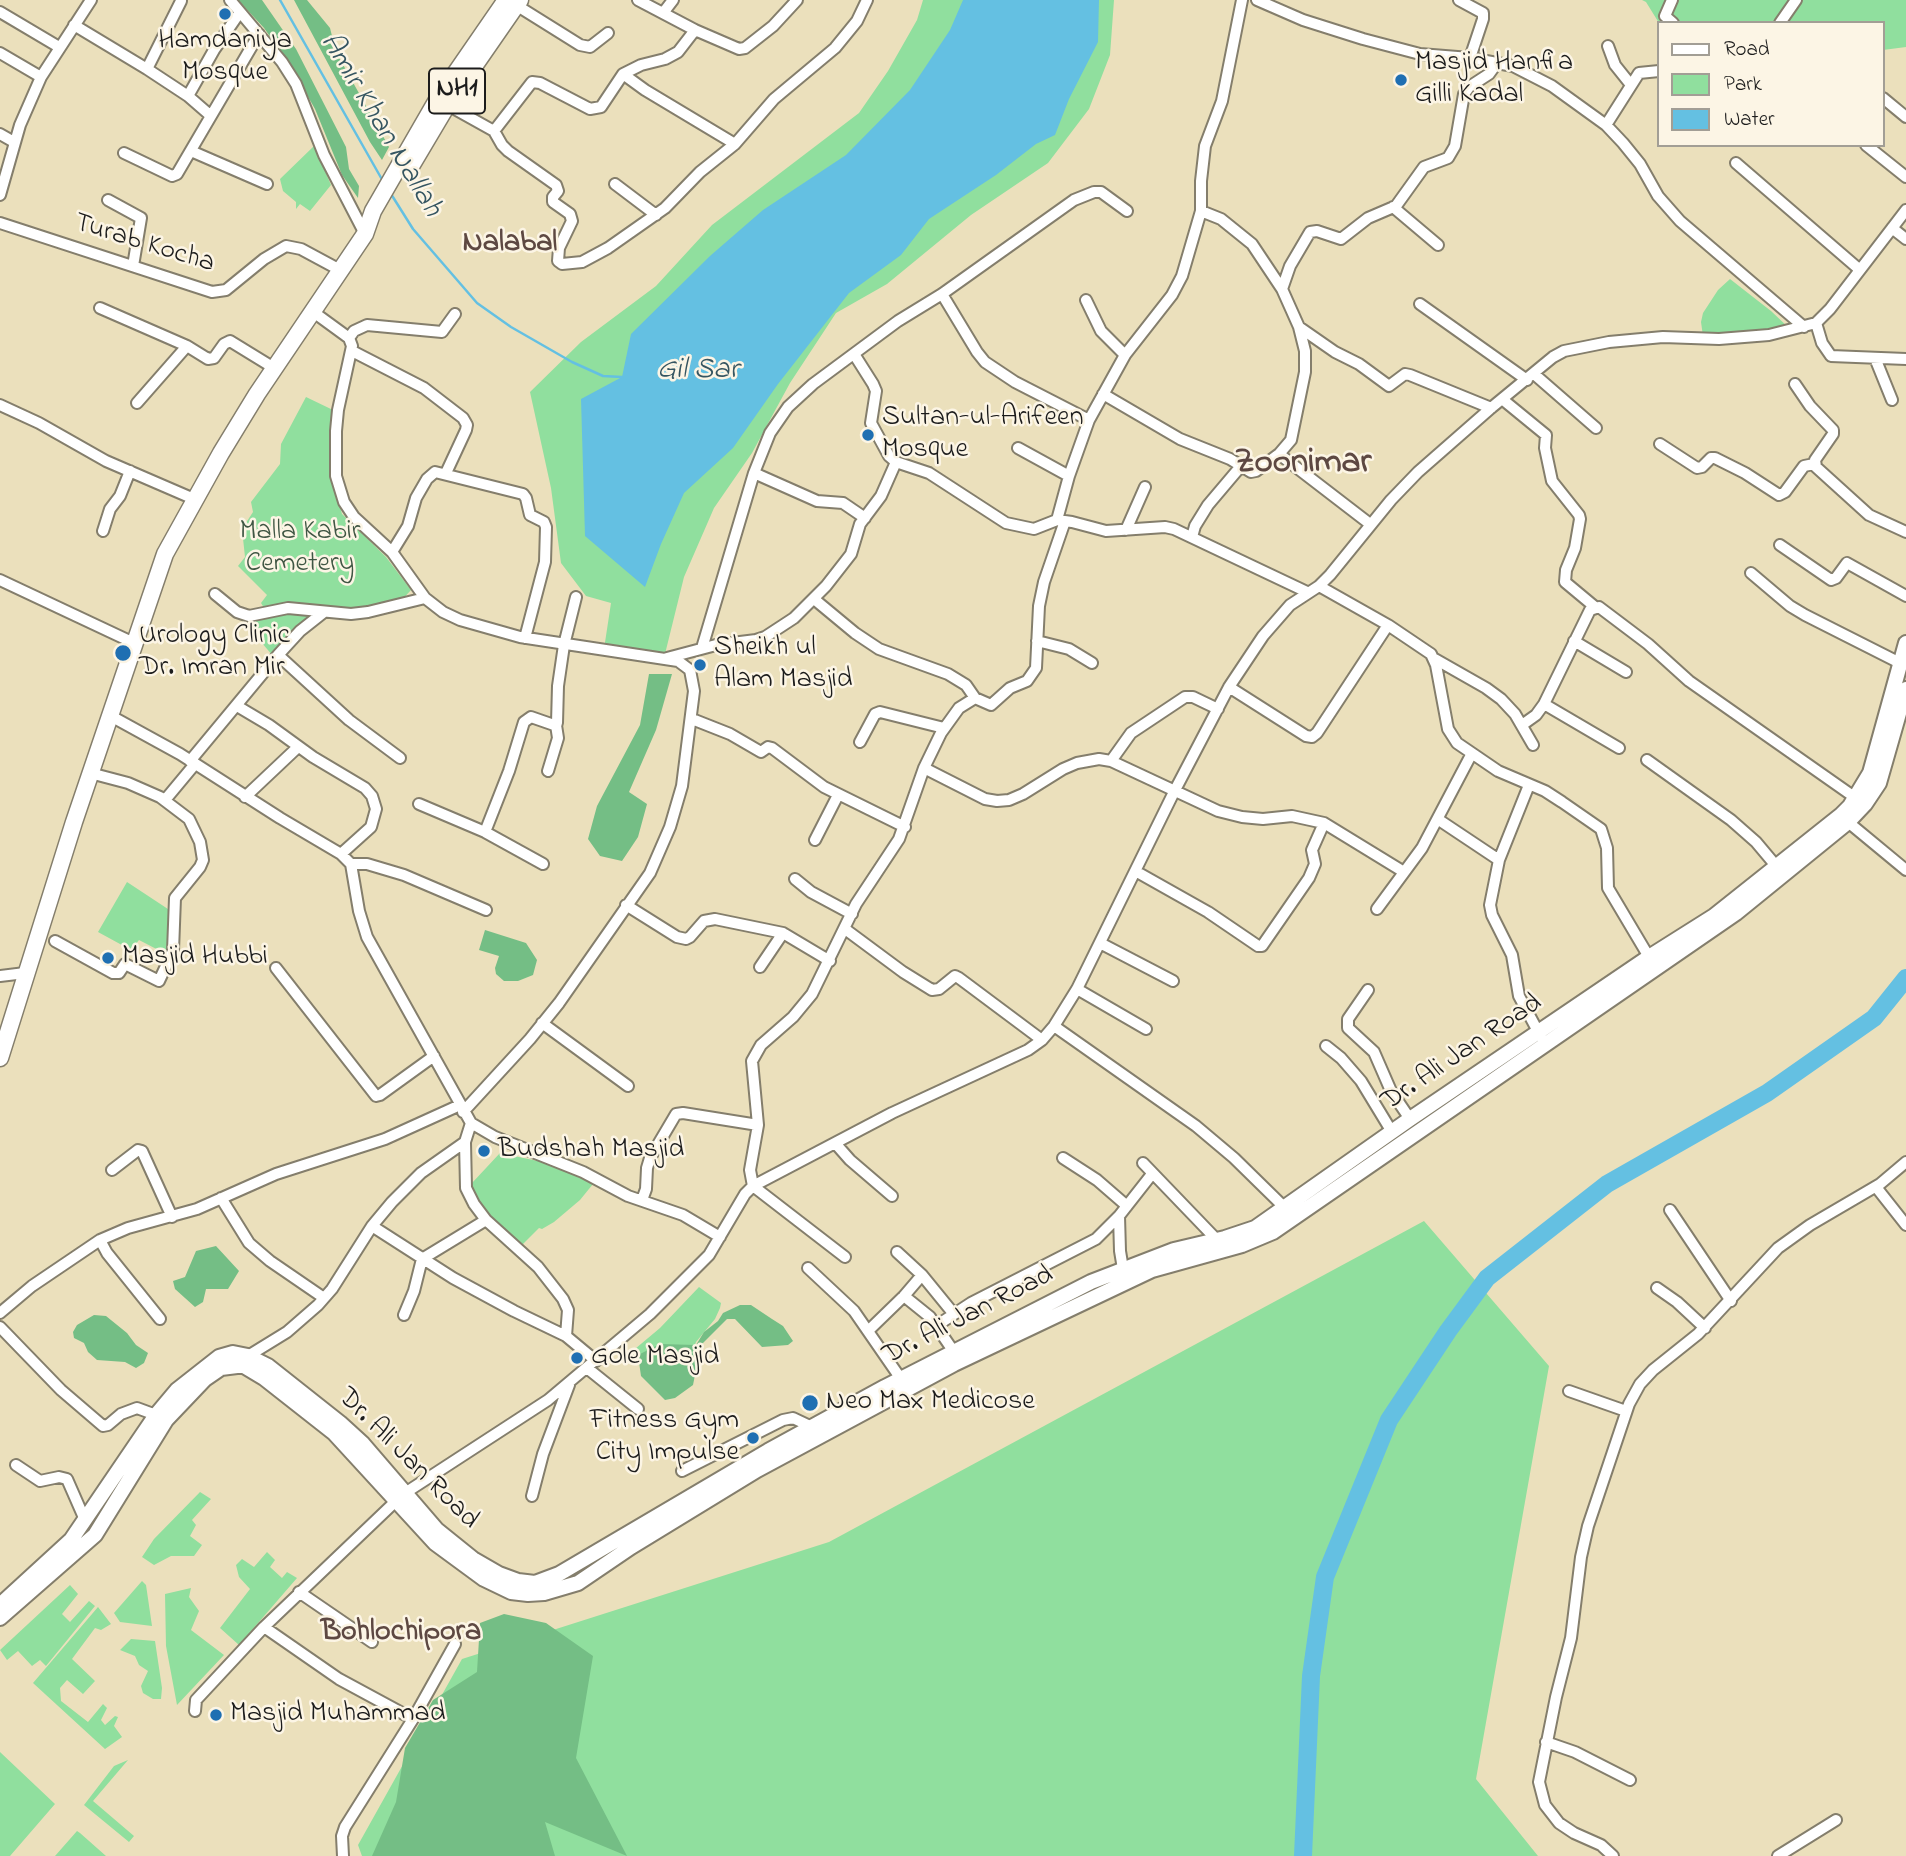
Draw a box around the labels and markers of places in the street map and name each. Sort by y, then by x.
marker: Hamdaniya Mosque [217,6,233,22]
place label: Hamdaniya Mosque [158,25,292,91]
place label: Masjid Hanfia Gilli Kadal [1415,47,1573,113]
marker: Masjid Hanfia Gilli Kadal [1393,72,1409,88]
place label: Sultan-ul-Arifeen Mosque [882,402,1083,468]
marker: Sultan-ul-Arifeen Mosque [860,427,876,443]
place label: Urology Clinic Dr. Imran Mir [139,620,290,686]
place label: Sheikh ul Alam Masjid [714,632,853,698]
marker: Urology Clinic Dr. Imran Mir [113,643,133,663]
marker: Sheikh ul Alam Masjid [692,657,708,673]
place label: Masjid Hubbi [122,941,268,975]
marker: Masjid Hubbi [100,950,116,966]
place label: Budshah Masjid [498,1134,684,1168]
marker: Budshah Masjid [476,1143,492,1159]
place label: Gole Masjid [591,1341,719,1375]
marker: Gole Masjid [569,1350,585,1366]
place label: Neo Max Medicose [826,1386,1035,1420]
marker: Neo Max Medicose [800,1393,820,1413]
place label: Fitness Gym City Impulse [590,1405,739,1471]
marker: Fitness Gym City Impulse [745,1430,761,1446]
place label: Masjid Muhammad [230,1698,445,1732]
marker: Masjid Muhammad [208,1707,224,1723]

